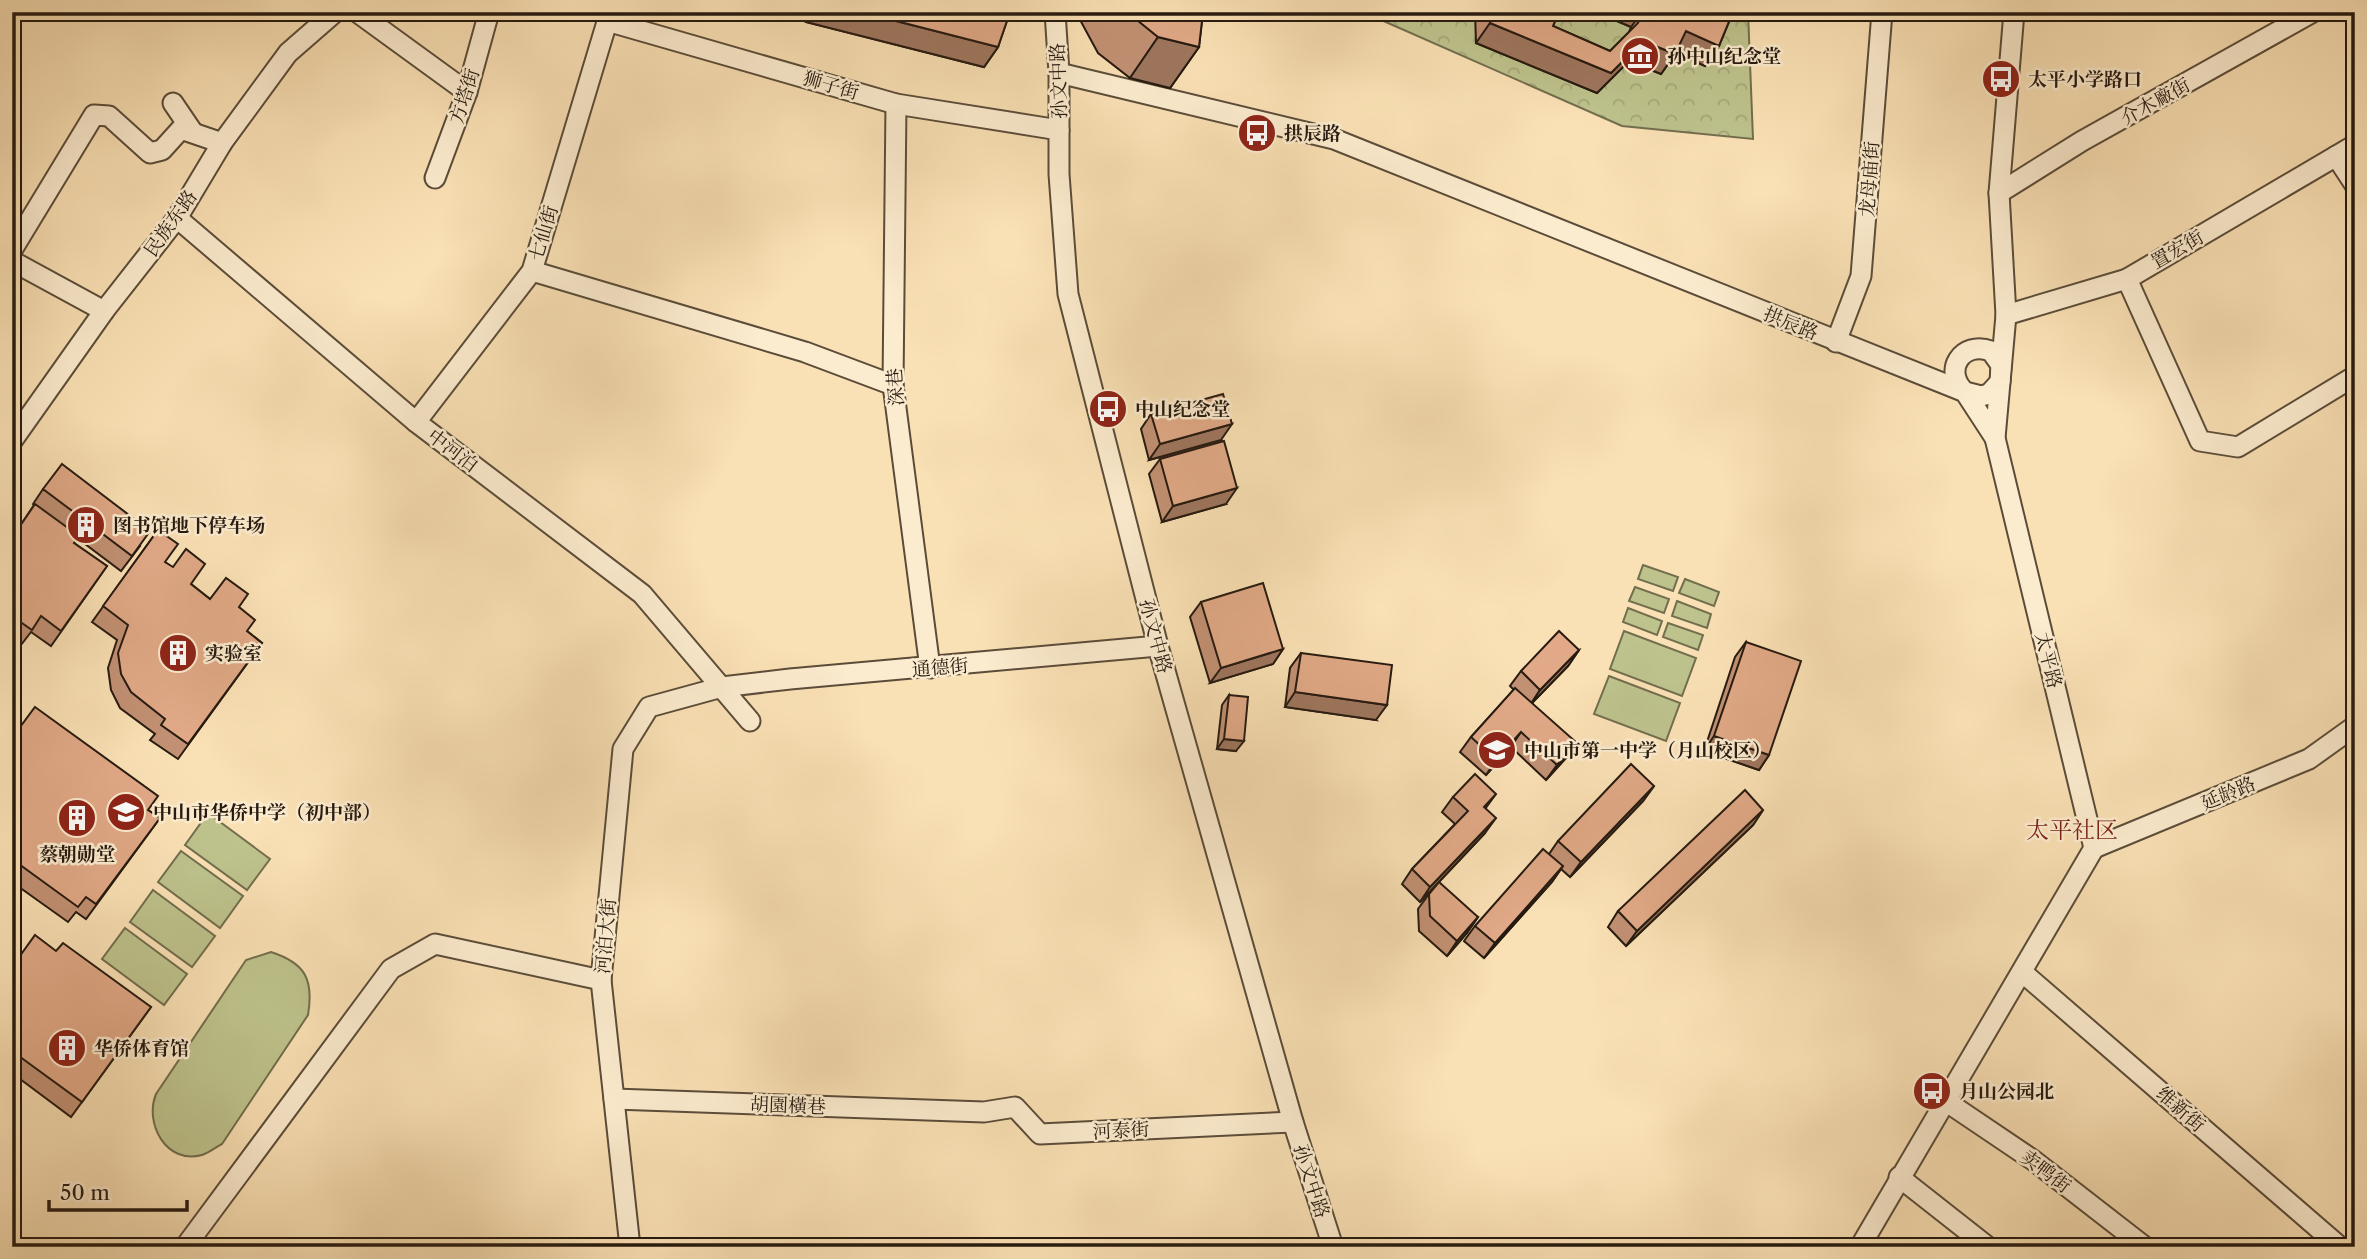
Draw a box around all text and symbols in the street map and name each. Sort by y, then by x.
museum icon: 孙中山纪念堂 [1619,35,1661,77]
street label: 孙文中路 [1046,43,1071,119]
place label: 孙中山纪念堂 [1667,45,1781,68]
bus stop icon: 太平小学路口 [1980,58,2022,100]
street label: 方塔街 [445,65,484,127]
street label: 狮子街 [800,67,861,104]
place label: 太平小学路口 [2028,68,2142,91]
street label: 介木廠街 [2116,73,2194,130]
bus stop icon: 拱辰路 [1236,112,1278,154]
place label: 拱辰路 [1284,122,1341,145]
street label: 龙母庙街 [1855,140,1884,218]
street label: 民族东路 [139,186,202,261]
street label: 七仙街 [524,203,563,264]
street label: 置宏街 [2147,225,2208,274]
street label: 拱辰路 [1760,302,1822,345]
street label: 深巷 [883,367,908,407]
bus stop icon: 中山纪念堂 [1087,388,1129,430]
place label: 中山纪念堂 [1135,398,1230,421]
street label: 中河泊 [423,424,482,477]
building icon: 图书馆地下停车场 [65,504,107,546]
place label: 图书馆地下停车场 [113,514,265,537]
street label: 孙文中路 [1135,596,1176,676]
street label: 太平路 [2030,630,2067,691]
building icon: 实验室 [157,632,199,674]
place label: 实验室 [205,642,262,665]
street label: 通德街 [911,654,969,681]
school or university icon: 中山市第一中学（月山校区） [1476,729,1518,771]
place label: 中山市第一中学（月山校区） [1524,739,1771,762]
street label: 延龄路 [2197,772,2259,815]
school or university icon: 中山市华侨中学（初中部） [105,791,147,833]
building icon: 蔡朝勋堂 [56,797,98,839]
place label: 中山市华侨中学（初中部） [153,801,381,824]
district label: 太平社区 [2026,816,2118,844]
place label: 蔡朝勋堂 [39,843,115,866]
street label: 河泊大街 [591,897,620,975]
building icon: 华侨体育馆 [46,1027,88,1069]
place label: 华侨体育馆 [94,1037,189,1060]
bus stop icon: 月山公园北 [1911,1070,1953,1112]
place label: 月山公园北 [1959,1080,2054,1103]
street label: 维新街 [2152,1082,2210,1137]
street label: 胡園橫巷 [750,1093,826,1118]
street label: 河泰街 [1092,1118,1150,1143]
street label: 孙文中路 [1289,1141,1334,1221]
street label: 卖鸭街 [2016,1145,2075,1198]
scale bar [49,1168,187,1212]
text: 50 m [60,1180,110,1205]

